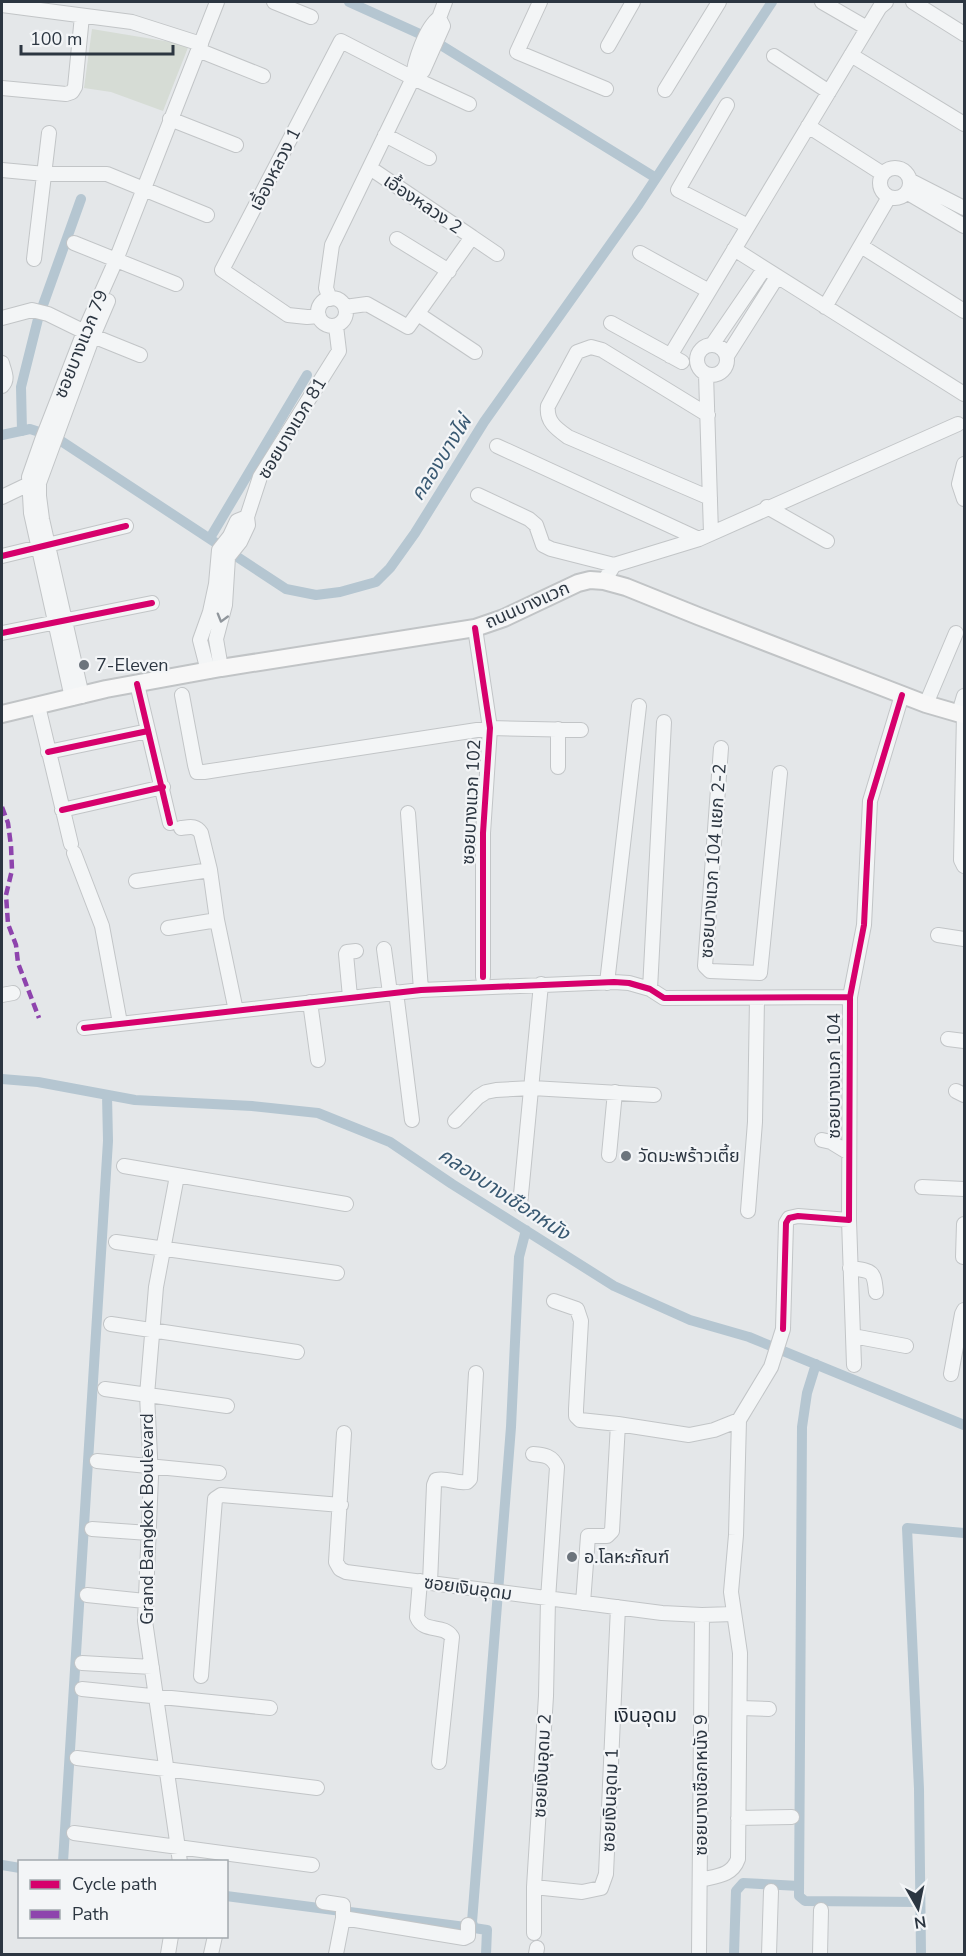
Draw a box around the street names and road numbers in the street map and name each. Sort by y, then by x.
street label: เอิ้องหลวง 1 [244,123,306,215]
street label: เอื้องหลวง 2 [379,168,468,239]
street label: ซอยบางแวก 79 [48,286,114,402]
street label: ซอยบางแวก 81 [252,373,332,483]
street label: ถนนบางแวก [481,576,573,634]
street label: ซอยบางแวก 102 [456,739,486,865]
street label: ซอยบางแวก 104 แยก 2-2 [694,763,732,959]
street label: ซอยบางแวก 104 [822,1013,846,1139]
street label: Grand Bangkok Boulevard [135,1413,159,1625]
street label: ซอยเงินอุดม [422,1570,514,1606]
street label: ซอยเงินอุดม 2 [527,1713,557,1819]
street label: ซอยบางเชือกหนัง 9 [689,1714,713,1856]
street label: ซอยเงินอุดม 1 [596,1747,624,1853]

